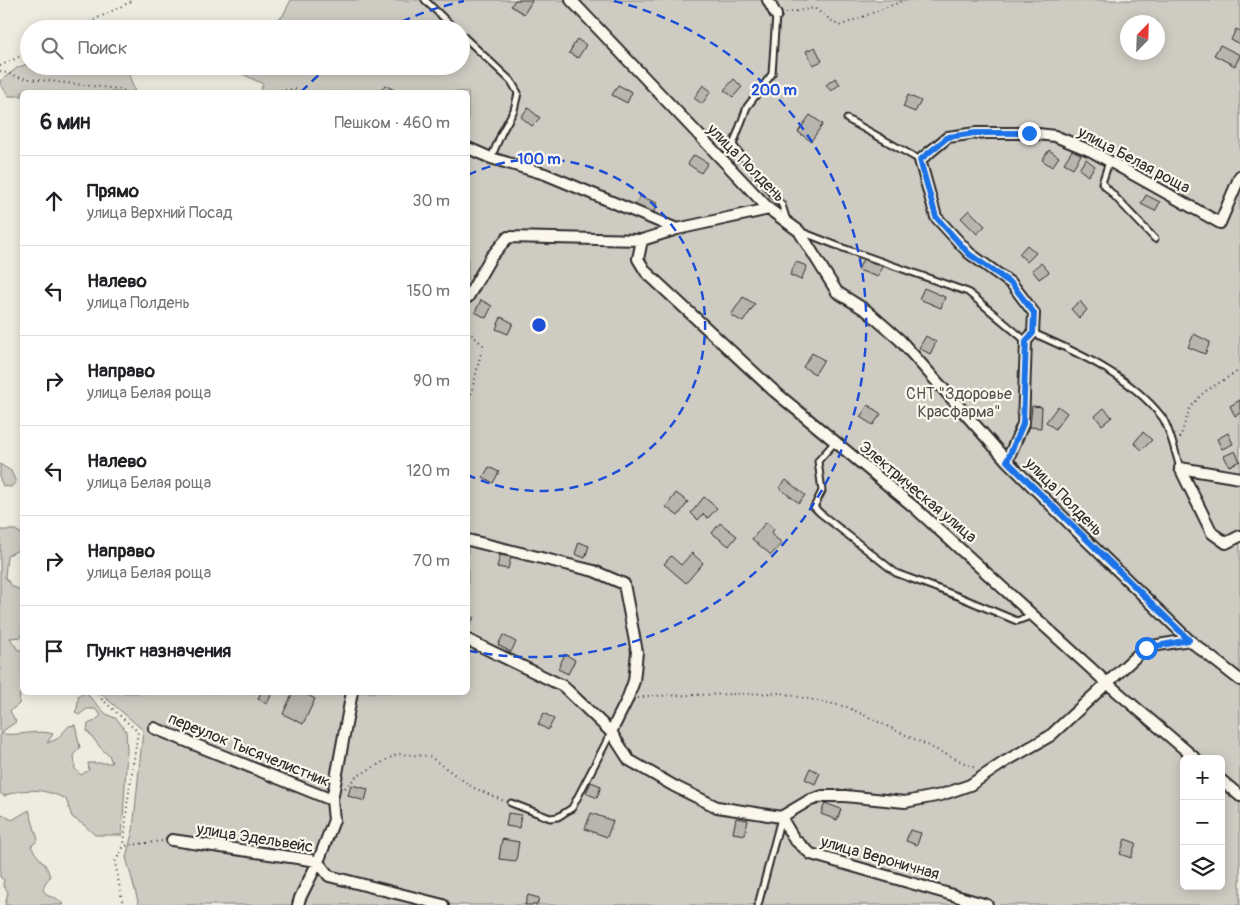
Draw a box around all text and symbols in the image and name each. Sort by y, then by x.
north arrow [1120,15,1165,60]
search box [20,20,470,75]
icon: search [38,34,66,62]
text: Поиск [78,36,128,60]
text: 200 m [751,81,797,100]
text: 6 мин [40,109,90,136]
text: Пешком · 460 m [334,113,450,133]
street label: улица Полдень [702,119,789,206]
route end [1018,122,1041,145]
street label: улица Белая роща [1074,122,1194,198]
text: 100 m [518,150,560,169]
text: Прямо [87,179,139,203]
icon: ahead [40,187,68,215]
text: 30 m [412,191,450,211]
text: улица Верхний Посад [87,203,232,223]
text: Налево [87,269,147,293]
icon: left [40,277,68,305]
text: 150 m [406,281,450,301]
text: улица Полдень [87,293,190,313]
centre of rings [530,316,548,334]
text: Направо [87,359,155,383]
icon: right [40,367,68,395]
text: 90 m [413,371,450,391]
text: улица Белая роща [87,383,211,403]
park label: СНТ "Здоровье Красфарма" [906,384,1012,422]
street label: Электрическая улица [855,437,981,547]
text: Налево [87,449,147,473]
street label: улица Полдень [1020,453,1107,540]
icon: left [40,457,68,485]
text: 120 m [406,461,450,481]
text: улица Белая роща [87,473,211,493]
text: Направо [87,539,155,563]
icon: right [40,547,68,575]
text: 70 m [413,551,450,571]
text: улица Белая роща [87,563,211,583]
icon: arrive [40,637,68,665]
route start [1135,637,1158,660]
text: Пункт назначения [87,639,231,663]
street label: переулок Тысячелистник [165,708,333,792]
map controls [1180,755,1225,890]
button: + [1180,755,1225,800]
button: − [1180,800,1225,845]
street label: улица Эдельвейс [194,819,315,857]
street label: улица Вероничная [817,831,942,884]
button: layers [1180,845,1225,890]

